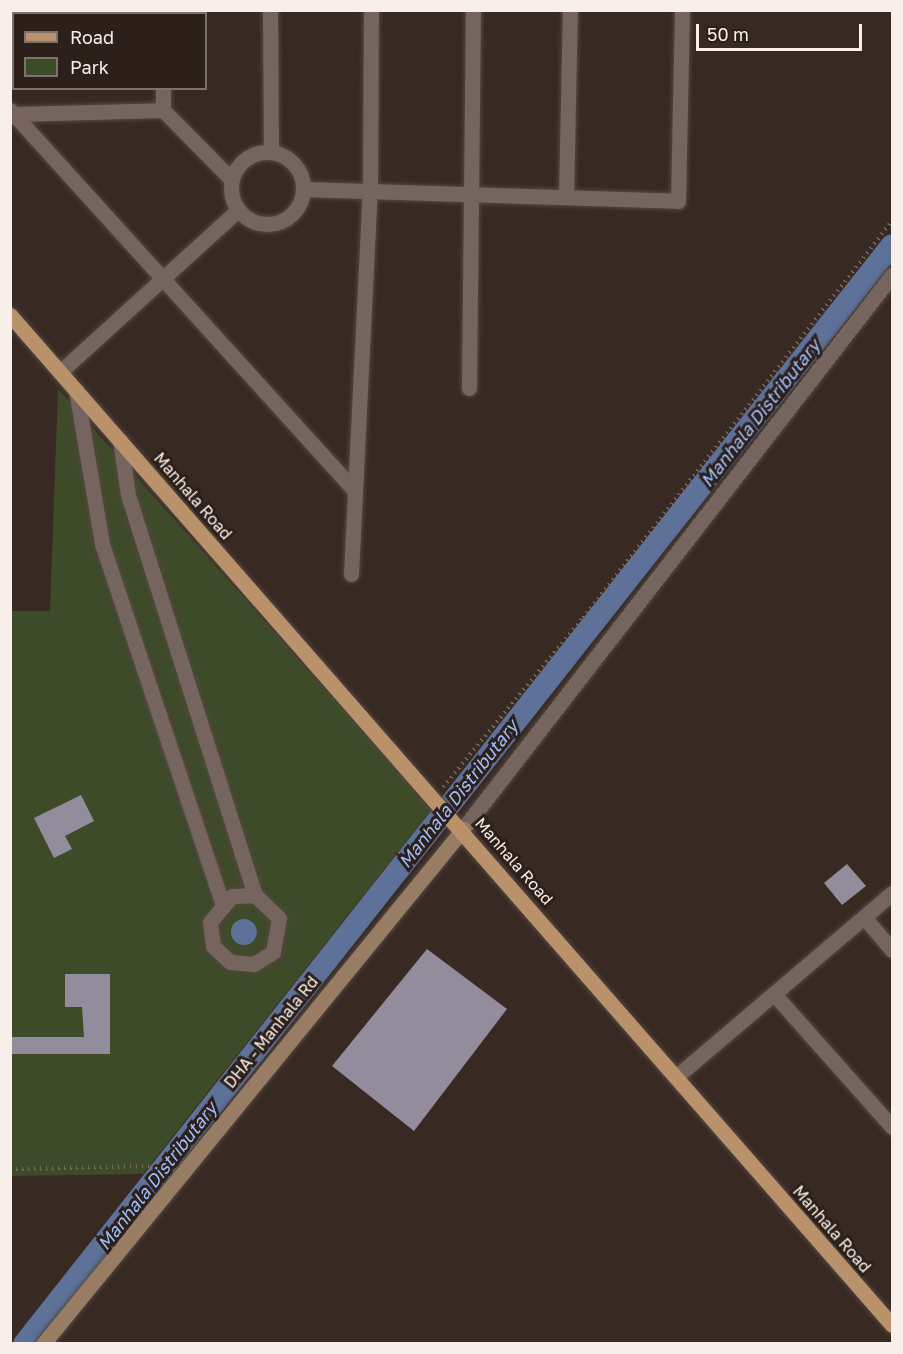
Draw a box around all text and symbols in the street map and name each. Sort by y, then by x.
legend [12,12,207,90]
scale bar [699,12,866,50]
text: 50 m [707,23,749,45]
text: Road [70,26,114,48]
text: Park [70,56,109,78]
water label: Manhala Distributary [696,335,824,491]
street label: Manhala Road [150,449,236,543]
water label: Manhala Distributary [394,716,522,872]
street label: Manhala Road [471,814,557,908]
street label: DHA - Manhala Rd [220,972,322,1092]
water label: Manhala Distributary [93,1098,221,1254]
street label: Manhala Road [789,1182,875,1276]

